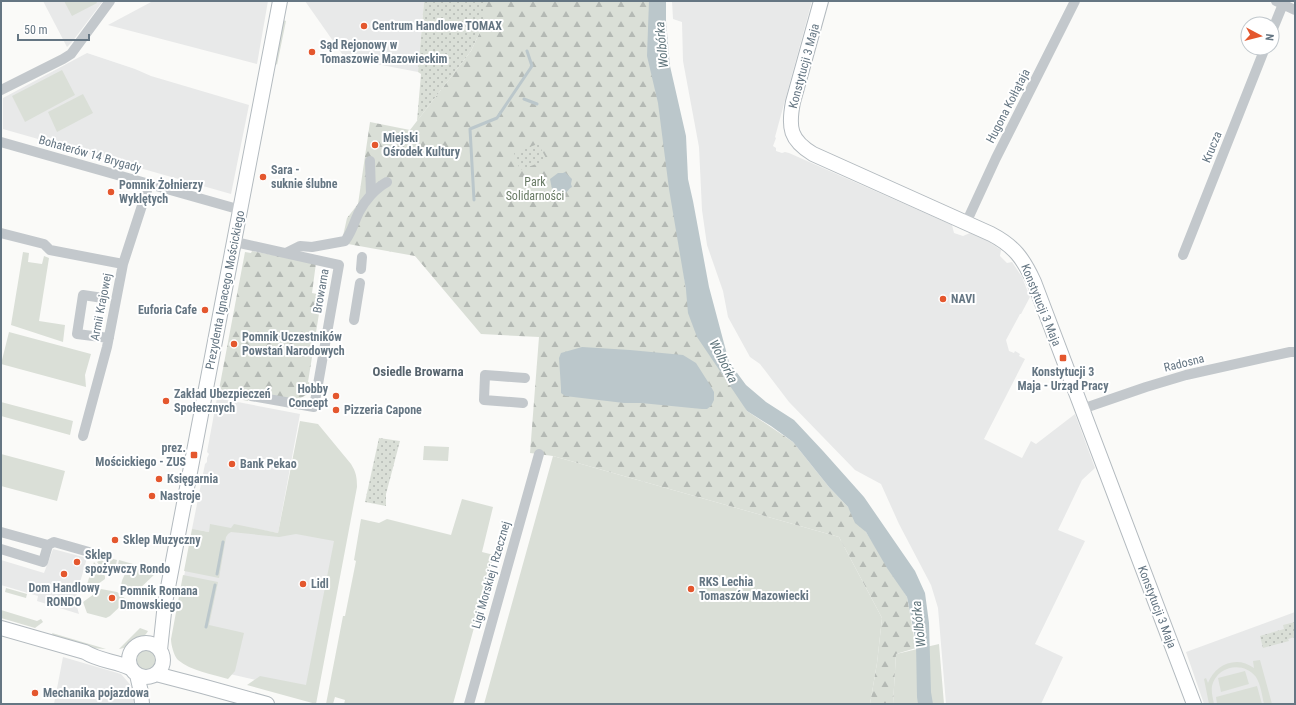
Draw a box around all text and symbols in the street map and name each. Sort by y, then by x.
scale bar [18,16,89,42]
north arrow [1240,16,1280,56]
place label: Centrum Handlowe TOMAX [372,19,502,33]
marker: Centrum Handlowe TOMAX [359,21,369,31]
water label: Wolbórka [652,21,671,69]
street label: Konstytucji 3 Maja [786,22,822,110]
text: 50 m [24,23,48,37]
text: N [1263,33,1276,42]
place label: Sąd Rejonowy w Tomaszowie Mazowieckim [320,38,447,66]
marker: Sąd Rejonowy w Tomaszowie Mazowieckim [307,47,317,57]
street label: Hugona Kołłątaja [983,66,1033,145]
street label: Krucza [1199,129,1225,165]
place label: Miejski Ośrodek Kultury [383,131,461,159]
street label: Bohaterów 14 Brygady [37,133,143,175]
marker: Miejski Ośrodek Kultury [370,140,380,150]
place label: Sara - suknie ślubne [271,163,338,191]
marker: Sara - suknie ślubne [258,172,268,182]
park label: Park Solidarności [506,175,564,203]
place label: Pomnik Żołnierzy Wyklętych [119,177,204,206]
marker: Pomnik Żołnierzy Wyklętych [106,187,116,197]
street label: Prezydenta Ignacego Mościckiego [203,209,247,371]
street label: Konstytucji 3 Maja [1018,262,1064,348]
street label: Browarna [310,267,332,314]
street label: Armii Krajowej [88,272,114,342]
place label: NAVI [951,292,975,306]
marker: NAVI [938,294,948,304]
place label: Euforia Cafe [138,303,197,317]
marker: Euforia Cafe [200,305,210,315]
place label: Pomnik Uczestników Powstań Narodowych [242,330,345,358]
water label: Wolbórka [706,337,741,385]
marker: Pomnik Uczestników Powstań Narodowych [229,339,239,349]
street label: Radosna [1162,351,1206,375]
marker: Konstytucji 3 Maja - Urząd Pracy [1058,353,1068,363]
district label: Osiedle Browarna [372,364,464,379]
place label: Konstytucji 3 Maja - Urząd Pracy [1018,365,1109,393]
place label: Hobby Concept [288,382,329,410]
place label: Zakład Ubezpieczeń Społecznych [174,387,271,415]
marker: Hobby Concept [331,391,341,401]
marker: Zakład Ubezpieczeń Społecznych [161,396,171,406]
place label: Pizzeria Capone [344,403,422,417]
marker: Pizzeria Capone [331,405,341,415]
place label: prez. Mościckiego - ZUS [95,441,187,469]
marker: prez. Mościckiego - ZUS [189,450,199,460]
place label: Bank Pekao [240,457,297,471]
marker: Bank Pekao [227,459,237,469]
place label: Księgarnia [167,472,218,486]
marker: Księgarnia [154,474,164,484]
place label: Nastroje [160,489,201,503]
marker: Nastroje [147,491,157,501]
street label: Ligi Morskiej i Rzecznej [469,520,513,630]
place label: Sklep Muzyczny [123,533,201,547]
marker: Sklep Muzyczny [110,535,120,545]
place label: Sklep spożywczy Rondo [85,548,170,576]
marker: Sklep spożywczy Rondo [72,557,82,567]
street label: Konstytucji 3 Maja [1135,564,1179,650]
marker: Dom Handlowy RONDO [59,569,69,579]
place label: RKS Lechia Tomaszów Mazowiecki [699,575,809,603]
place label: Lidl [311,577,329,591]
marker: Lidl [298,579,308,589]
place label: Dom Handlowy RONDO [28,581,100,609]
place label: Pomnik Romana Dmowskiego [120,584,198,612]
marker: RKS Lechia Tomaszów Mazowiecki [686,584,696,594]
marker: Pomnik Romana Dmowskiego [107,593,117,603]
water label: Wolbórka [909,600,928,648]
place label: Mechanika pojazdowa [43,686,149,700]
marker: Mechanika pojazdowa [30,688,40,698]

